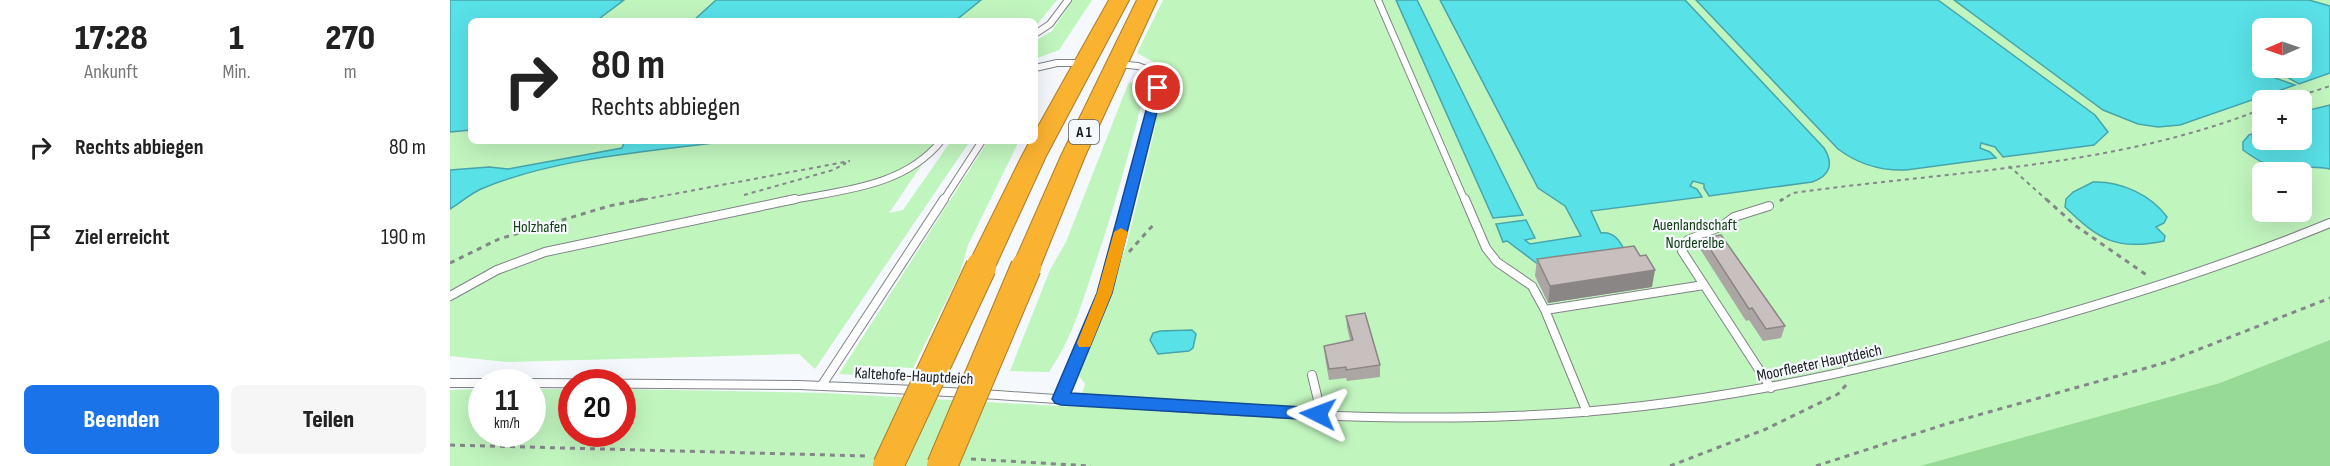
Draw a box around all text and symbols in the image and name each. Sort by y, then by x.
text: 17:28 [75,17,148,60]
text: 1 [229,17,244,60]
text: 270 [325,17,375,60]
north arrow [2252,18,2312,78]
map controls [2252,18,2312,222]
text: 80 m [591,40,665,91]
icon: right [492,42,570,120]
text: Ankunft [84,60,138,84]
text: Min. [223,60,250,84]
text: m [344,60,357,84]
pin [1132,62,1183,113]
icon: arrive [1141,71,1174,104]
button: + [2252,90,2312,150]
text: Rechts abbiegen [591,91,740,123]
road number: A 1 [1069,120,1099,144]
icon: right [24,131,57,164]
text: Rechts abbiegen [75,134,204,161]
text: 80 m [389,134,426,161]
button: − [2252,162,2312,222]
park label: Auenlandschaft Norderelbe [1652,216,1737,253]
park label: Holzhafen [513,218,567,237]
icon: arrive [24,221,57,254]
text: Ziel erreicht [75,224,170,251]
text: 190 m [381,224,426,251]
street label: Moorfleeter Hauptdeich [1755,341,1884,386]
street label: Kaltehofe-Hauptdeich [854,364,974,389]
speed limit sign: 20 [558,369,636,447]
position arrow [1286,382,1350,446]
text: 11 [495,383,519,419]
button: Beenden [24,385,219,454]
button: Teilen [231,385,426,454]
text: km/h [494,414,520,433]

